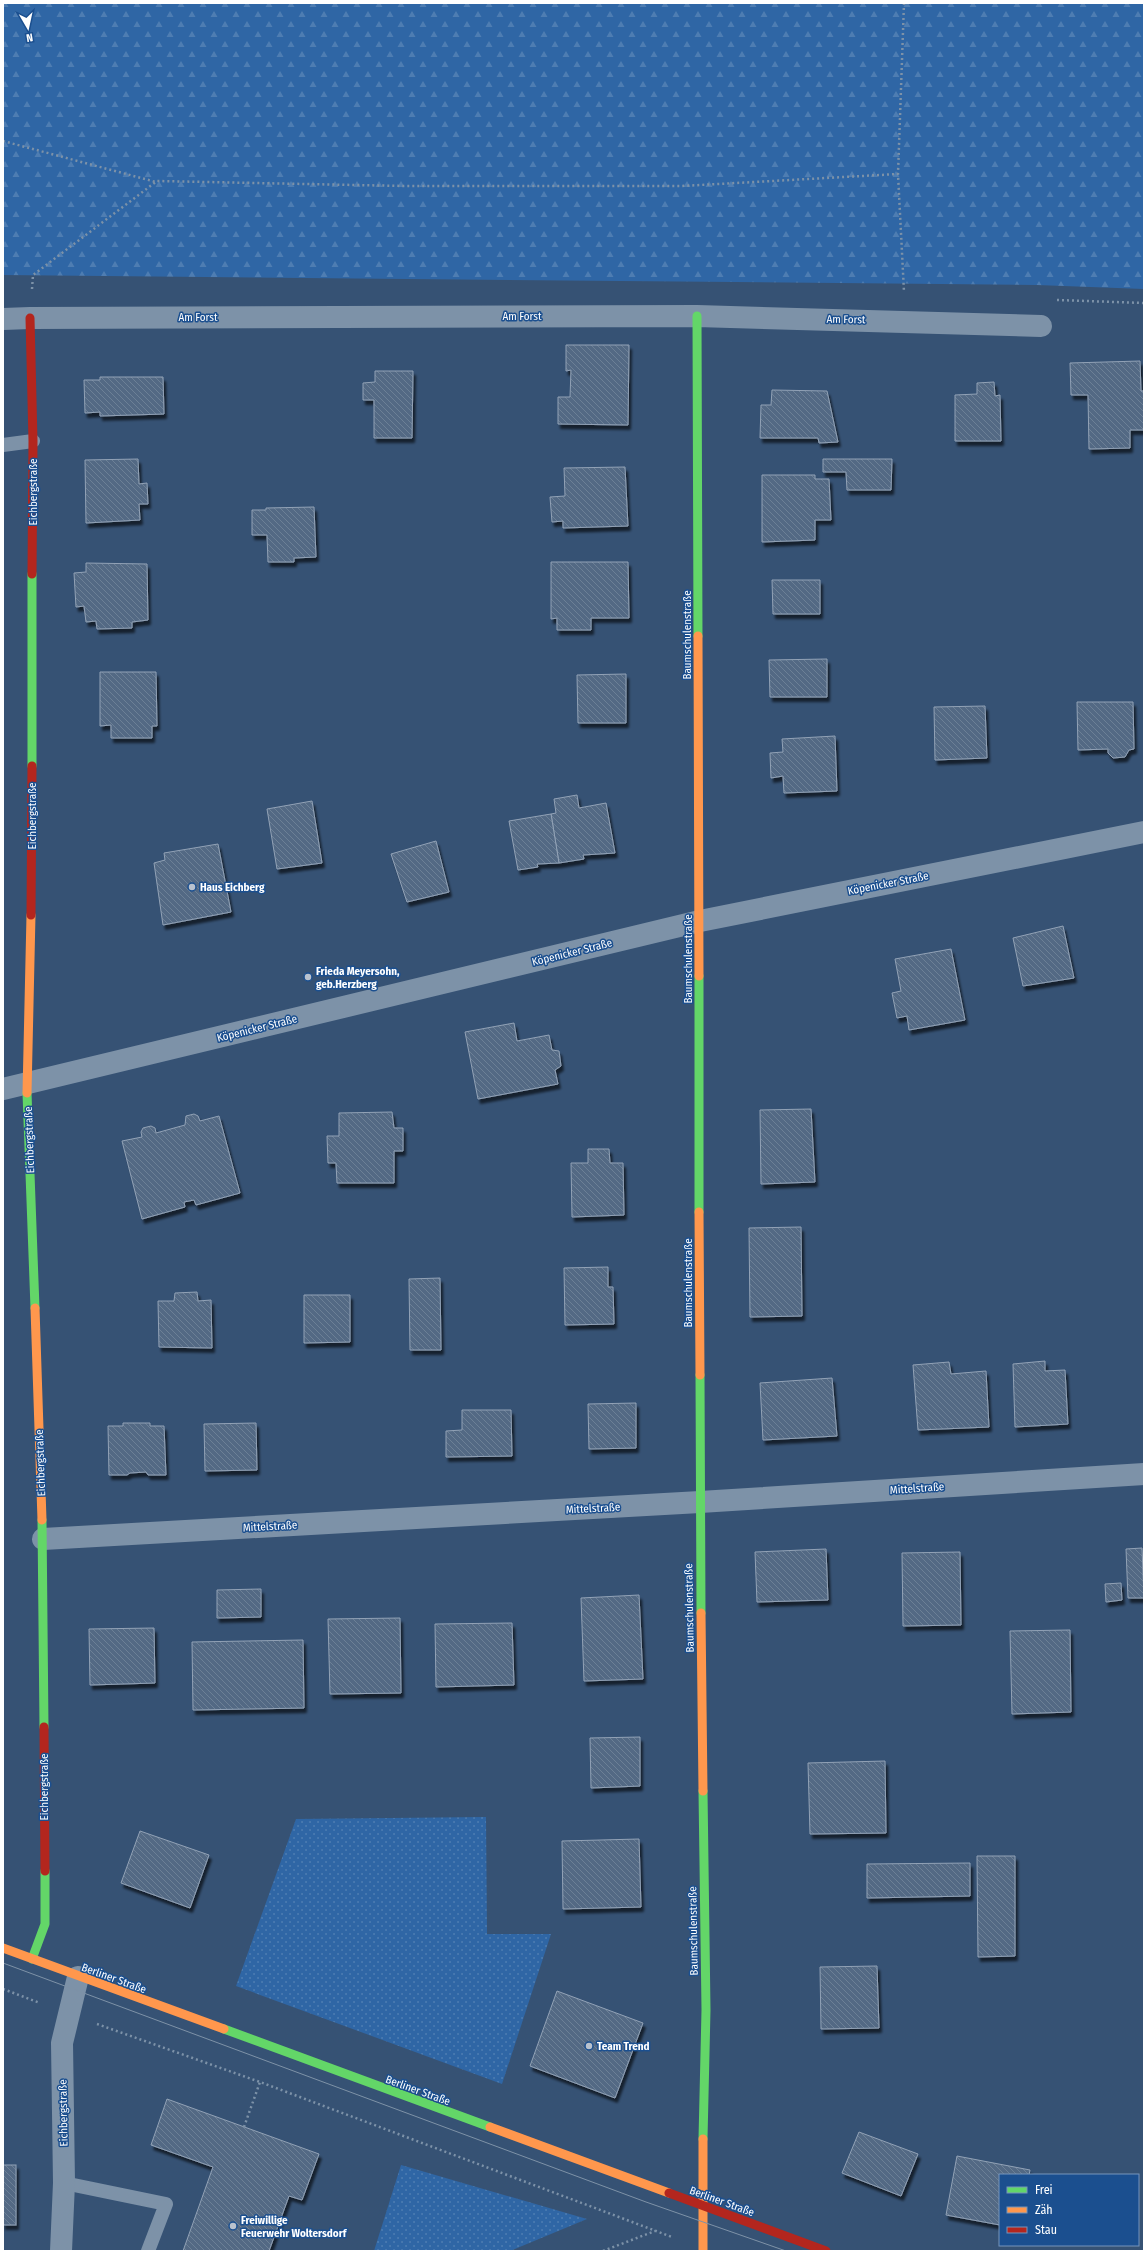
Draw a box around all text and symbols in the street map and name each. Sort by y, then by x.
north arrow [8,8,48,48]
text: N [25,30,34,44]
street label: Am Forst [502,310,542,323]
street label: Am Forst [178,311,218,324]
street label: Am Forst [826,313,866,326]
street label: Eichbergstraße [27,458,40,526]
street label: Baumschulenstraße [681,590,694,680]
street label: Eichbergstraße [26,782,39,850]
street label: Köpenicker Straße [847,869,930,898]
place label: Haus Eichberg [200,881,265,894]
marker: Haus Eichberg [187,882,197,892]
street label: Baumschulenstraße [682,914,695,1004]
street label: Köpenicker Straße [531,936,614,969]
place label: Frieda Meyersohn, geb.Herzberg [316,965,400,991]
marker: Frieda Meyersohn, geb.Herzberg [303,972,313,982]
street label: Köpenicker Straße [216,1012,299,1045]
street label: Eichbergstraße [22,1106,37,1174]
street label: Baumschulenstraße [682,1238,695,1328]
street label: Eichbergstraße [33,1429,48,1497]
street label: Mittelstraße [889,1480,945,1497]
street label: Mittelstraße [565,1501,621,1516]
street label: Mittelstraße [242,1519,298,1534]
street label: Baumschulenstraße [682,1563,697,1653]
street label: Eichbergstraße [38,1753,51,1821]
street label: Baumschulenstraße [686,1886,701,1976]
street label: Berliner Straße [80,1961,148,1996]
place label: Team Trend [597,2040,650,2053]
marker: Team Trend [584,2041,594,2051]
street label: Berliner Straße [384,2073,452,2108]
street label: Eichbergstraße [56,2079,71,2147]
legend [999,2174,1139,2246]
text: Frei [1035,2183,1053,2197]
street label: Berliner Straße [688,2184,756,2219]
text: Zäh [1035,2203,1053,2217]
place label: Freiwillige Feuerwehr Woltersdorf [241,2214,348,2240]
marker: Freiwillige Feuerwehr Woltersdorf [228,2221,238,2231]
text: Stau [1035,2223,1057,2237]

